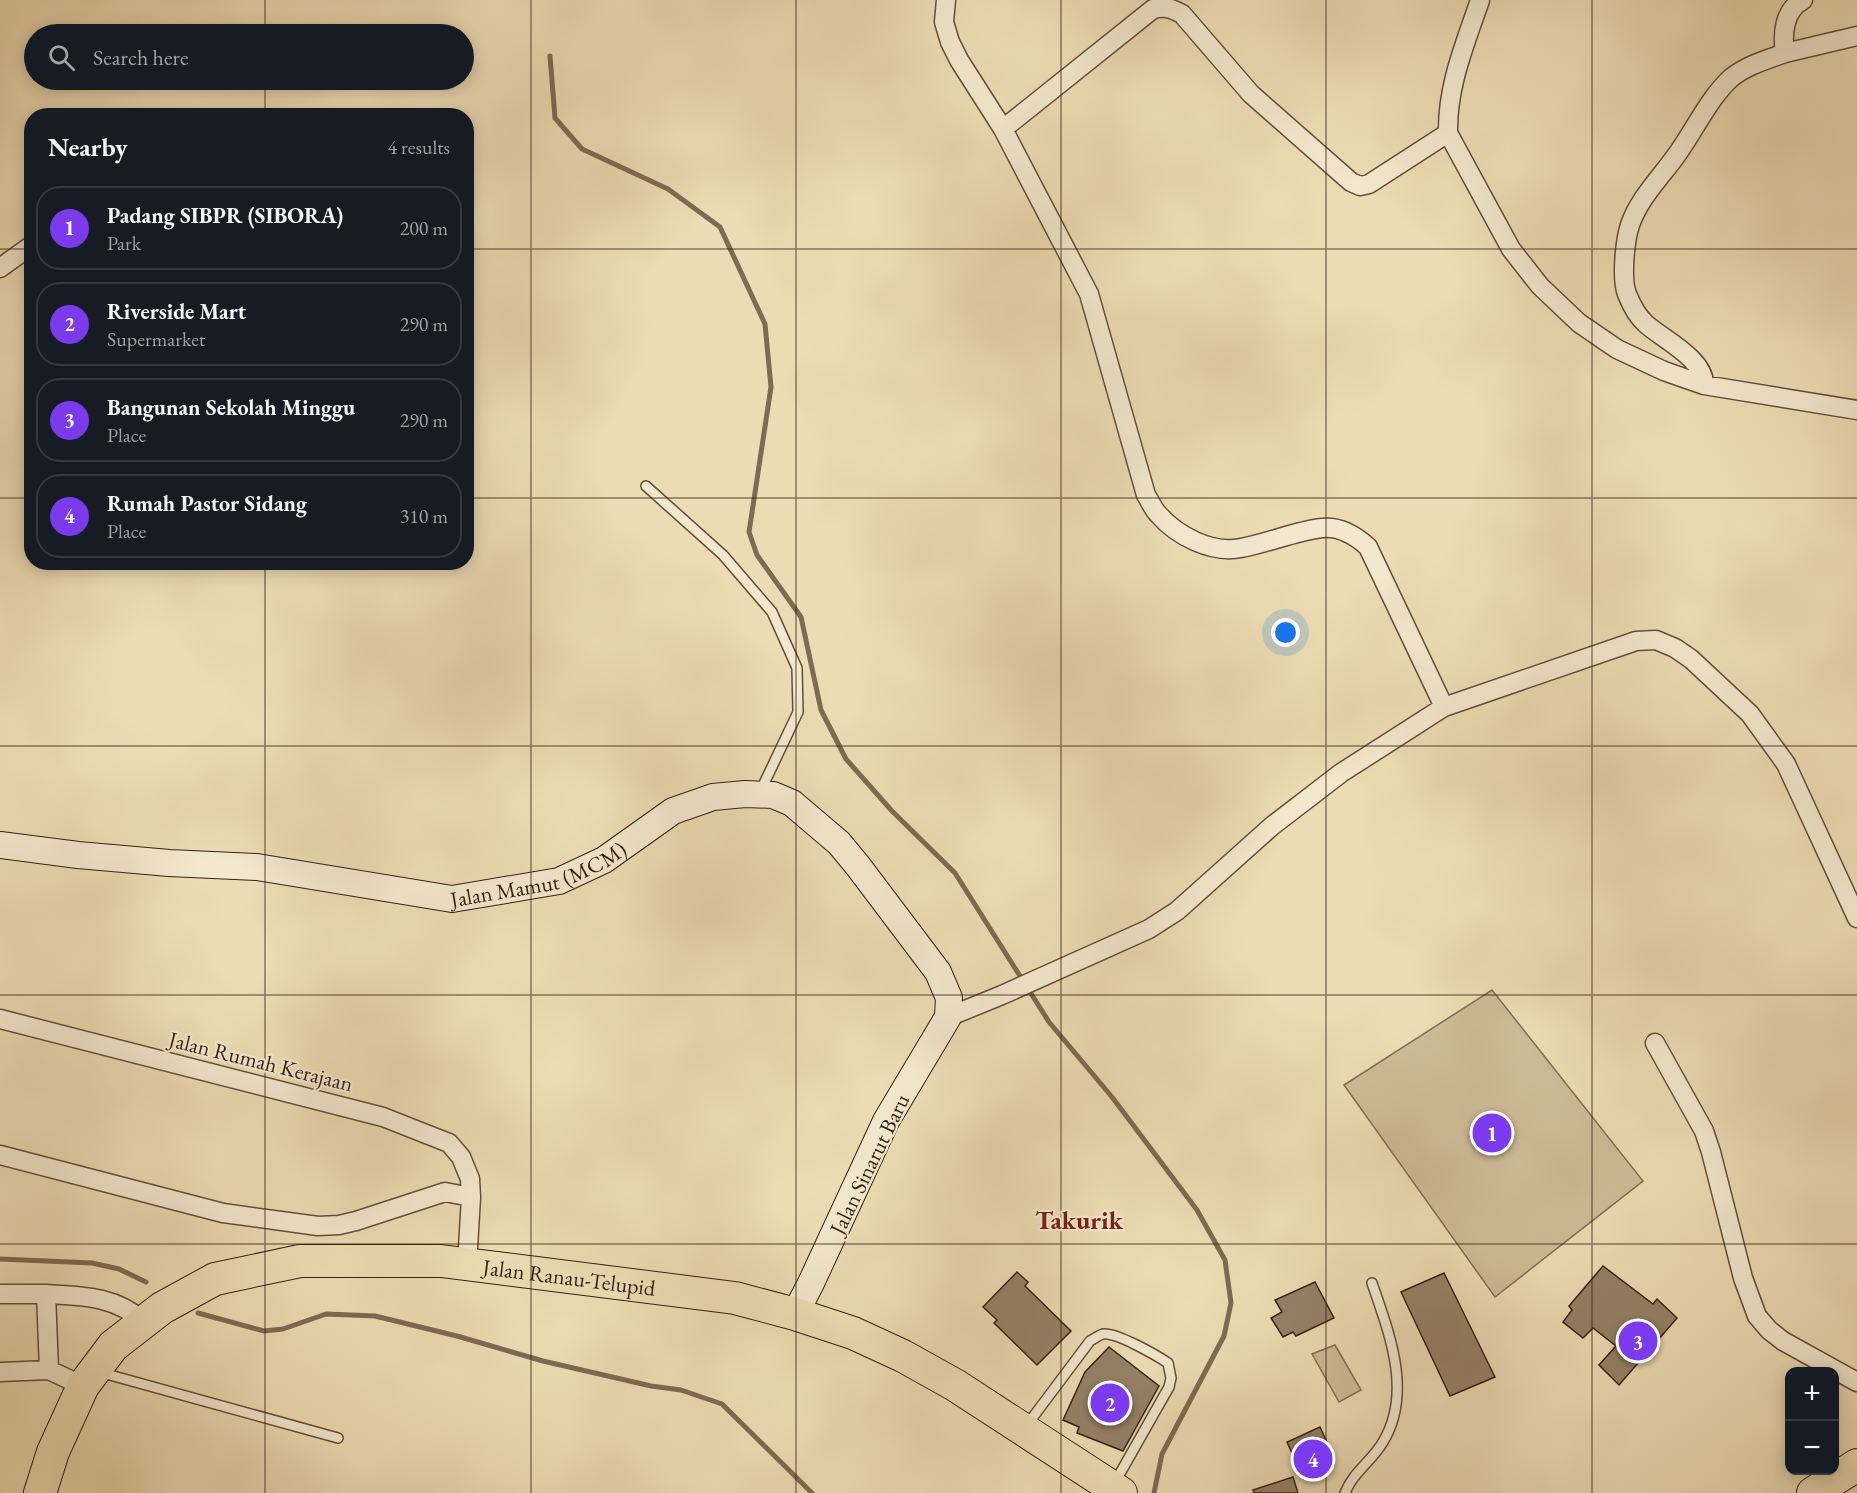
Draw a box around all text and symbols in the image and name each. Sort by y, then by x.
search box [24,24,474,90]
icon: search [45,41,78,74]
text: Search here [93,43,188,72]
text: Nearby [48,130,128,164]
text: 4 results [387,134,450,160]
text: Padang SIBPR (SIBORA) [107,201,343,230]
text: 1 [64,215,75,241]
text: 200 m [400,215,448,241]
text: Park [107,230,141,256]
text: Riverside Mart [107,297,246,326]
text: 2 [64,311,75,337]
text: 290 m [400,311,448,337]
text: Supermarket [107,326,205,352]
text: Bangunan Sekolah Minggu [107,393,355,422]
text: 3 [64,407,75,433]
text: 290 m [400,407,448,433]
text: Place [107,422,146,448]
text: Rumah Pastor Sidang [107,489,307,518]
text: 4 [64,503,75,529]
text: 310 m [400,503,448,529]
text: Place [107,518,146,544]
your location [1271,618,1300,647]
street label: Jalan Mamut (MCM) [446,835,632,914]
street label: Jalan Rumah Kerajaan [164,1024,356,1098]
street label: Jalan Sinarut Baru [822,1089,916,1241]
pin: 1 [1472,1110,1512,1156]
district label: Takurik [1035,1203,1124,1237]
street label: Jalan Ranau-Telupid [479,1252,658,1303]
pin: 3 [1618,1318,1658,1364]
map controls [1785,1367,1839,1475]
button: + [1785,1367,1839,1421]
pin: 2 [1090,1380,1130,1426]
button: − [1785,1421,1839,1475]
pin: 4 [1294,1436,1332,1482]

